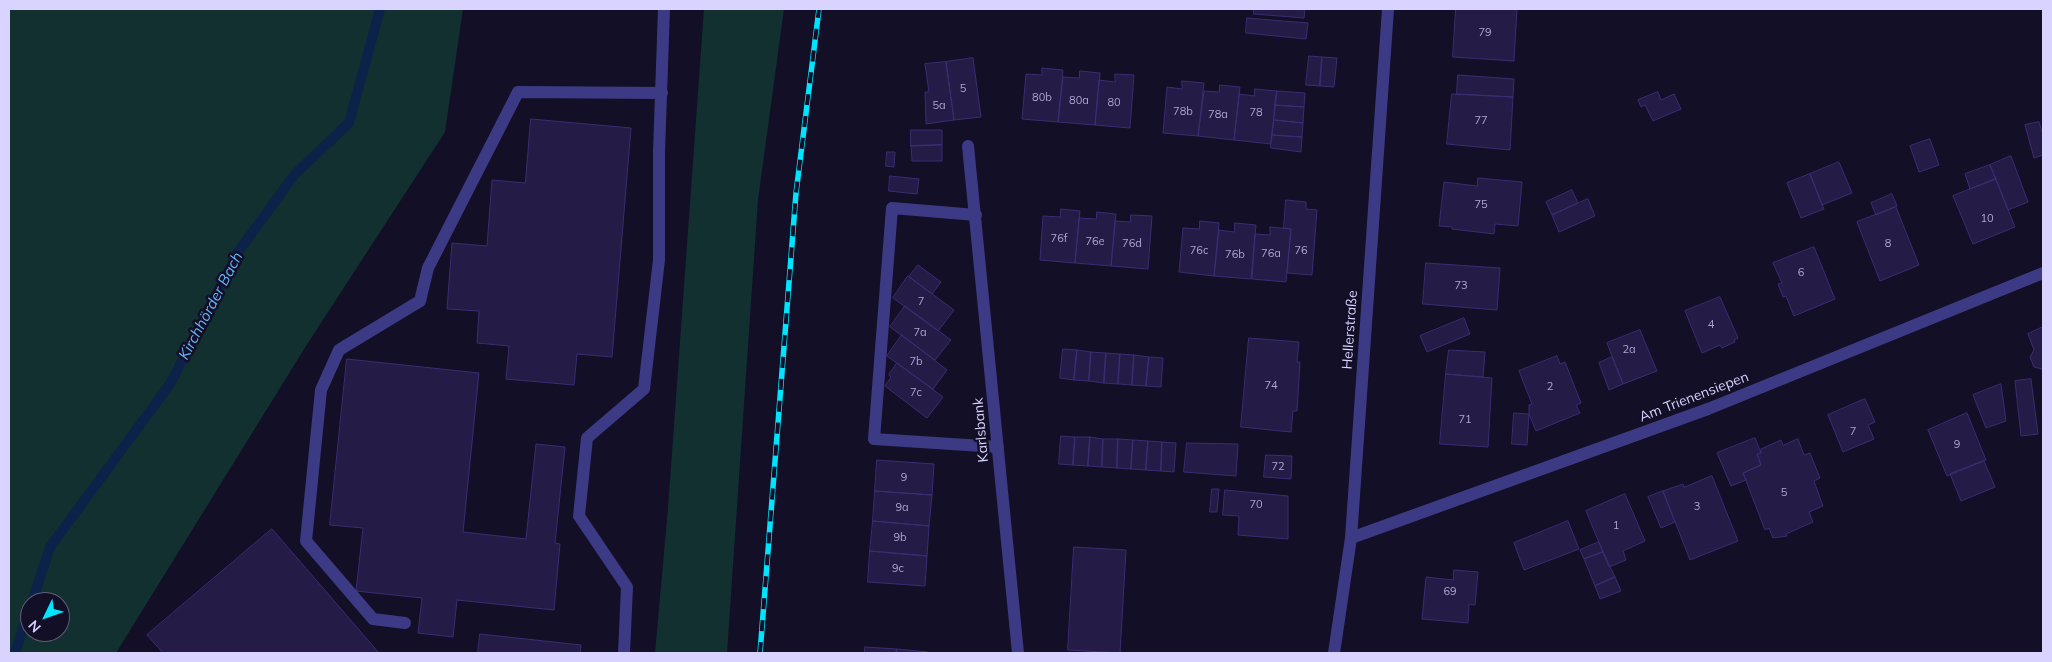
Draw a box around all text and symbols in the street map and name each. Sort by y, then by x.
house number: 79 [1478,26,1492,40]
house number: 5 [960,82,966,96]
house number: 80b [1032,91,1052,105]
house number: 80a [1069,94,1089,108]
house number: 80 [1107,96,1121,110]
house number: 5a [932,99,946,113]
house number: 78b [1173,105,1193,119]
house number: 78 [1249,106,1263,120]
house number: 78a [1208,108,1228,122]
house number: 77 [1474,114,1488,128]
house number: 75 [1474,198,1488,212]
house number: 10 [1980,212,1994,226]
house number: 76f [1051,232,1067,246]
house number: 76e [1085,235,1105,249]
house number: 76d [1122,237,1142,251]
house number: 8 [1885,237,1891,251]
house number: 76c [1190,244,1208,258]
house number: 76 [1294,244,1308,258]
house number: 76a [1261,247,1281,261]
house number: 76b [1225,248,1245,262]
water label: Kirchhörder Bach [175,249,247,363]
house number: 6 [1798,266,1804,280]
house number: 73 [1454,279,1468,293]
street label: Hellerstraße [1339,290,1361,370]
house number: 7 [918,295,924,309]
house number: 4 [1708,318,1714,332]
house number: 7a [913,326,927,340]
house number: 2a [1622,343,1636,357]
house number: 7b [909,355,923,369]
street label: Am Trienensiepen [1637,368,1751,426]
house number: 74 [1264,379,1278,393]
house number: 2 [1547,380,1553,394]
house number: 7c [910,386,922,400]
street label: Karlsbank [970,397,992,463]
house number: 71 [1458,413,1472,427]
house number: 7 [1850,425,1856,439]
house number: 9 [1954,438,1960,452]
house number: 72 [1271,460,1285,474]
house number: 9 [901,471,907,485]
house number: 5 [1781,486,1787,500]
house number: 70 [1249,498,1263,512]
house number: 3 [1694,500,1700,514]
house number: 9a [895,501,909,515]
house number: 1 [1613,519,1619,533]
house number: 9b [893,531,907,545]
house number: 9c [892,562,904,576]
house number: 69 [1443,585,1457,599]
north arrow [20,592,70,642]
text: N [24,616,45,636]

